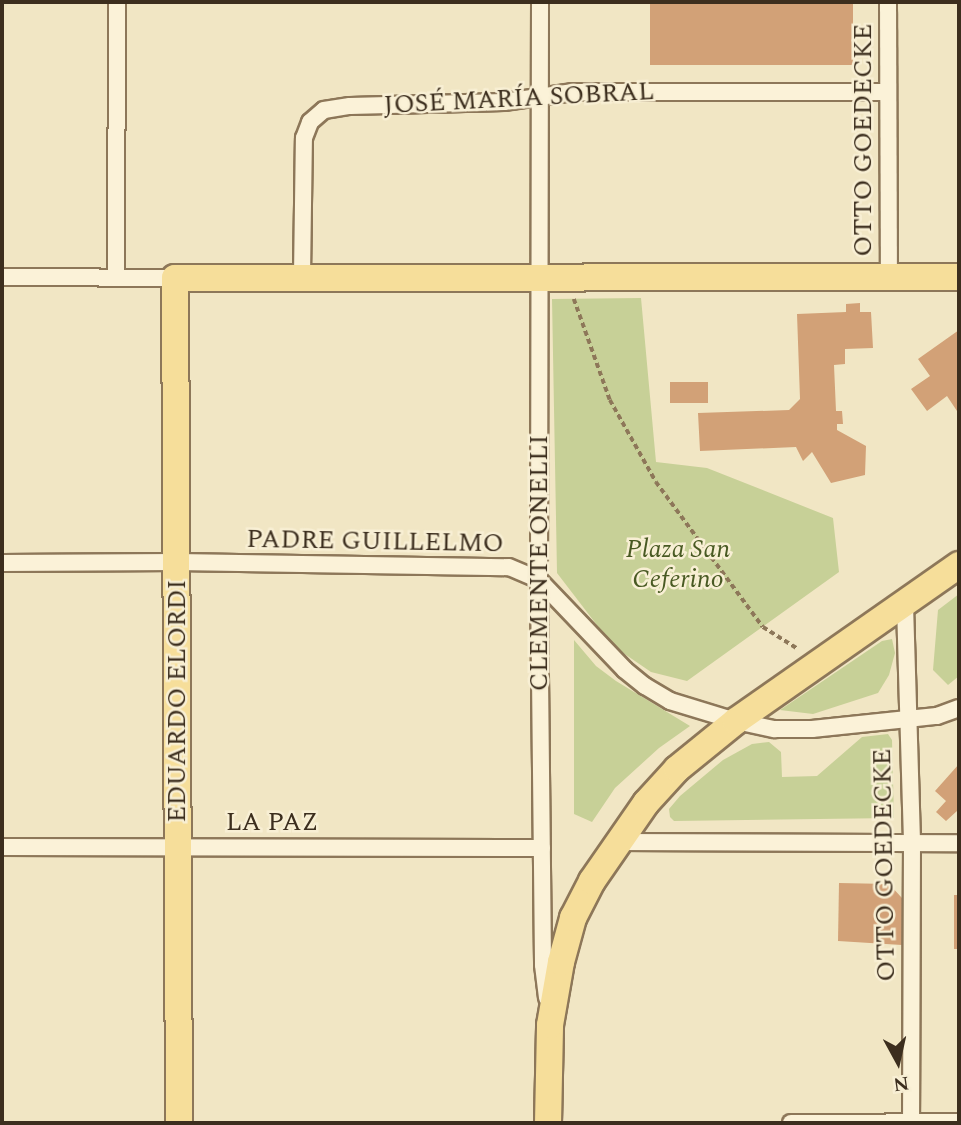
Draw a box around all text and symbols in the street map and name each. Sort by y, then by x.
street label: OTTO GOEDECKE [848,23,880,257]
street label: JOSÉ MARÍA SOBRAL [383,76,655,122]
street label: CLEMENTE ONELLI [524,435,556,691]
street label: PADRE GUILLELMO [246,524,504,560]
park label: Plaza San Ceferino [626,534,730,596]
street label: EDUARDO ELORDI [162,579,194,823]
street label: OTTO GOEDECKE [867,748,903,982]
street label: LA PAZ [226,807,318,839]
north arrow [863,1027,933,1097]
text: N [891,1068,911,1099]

